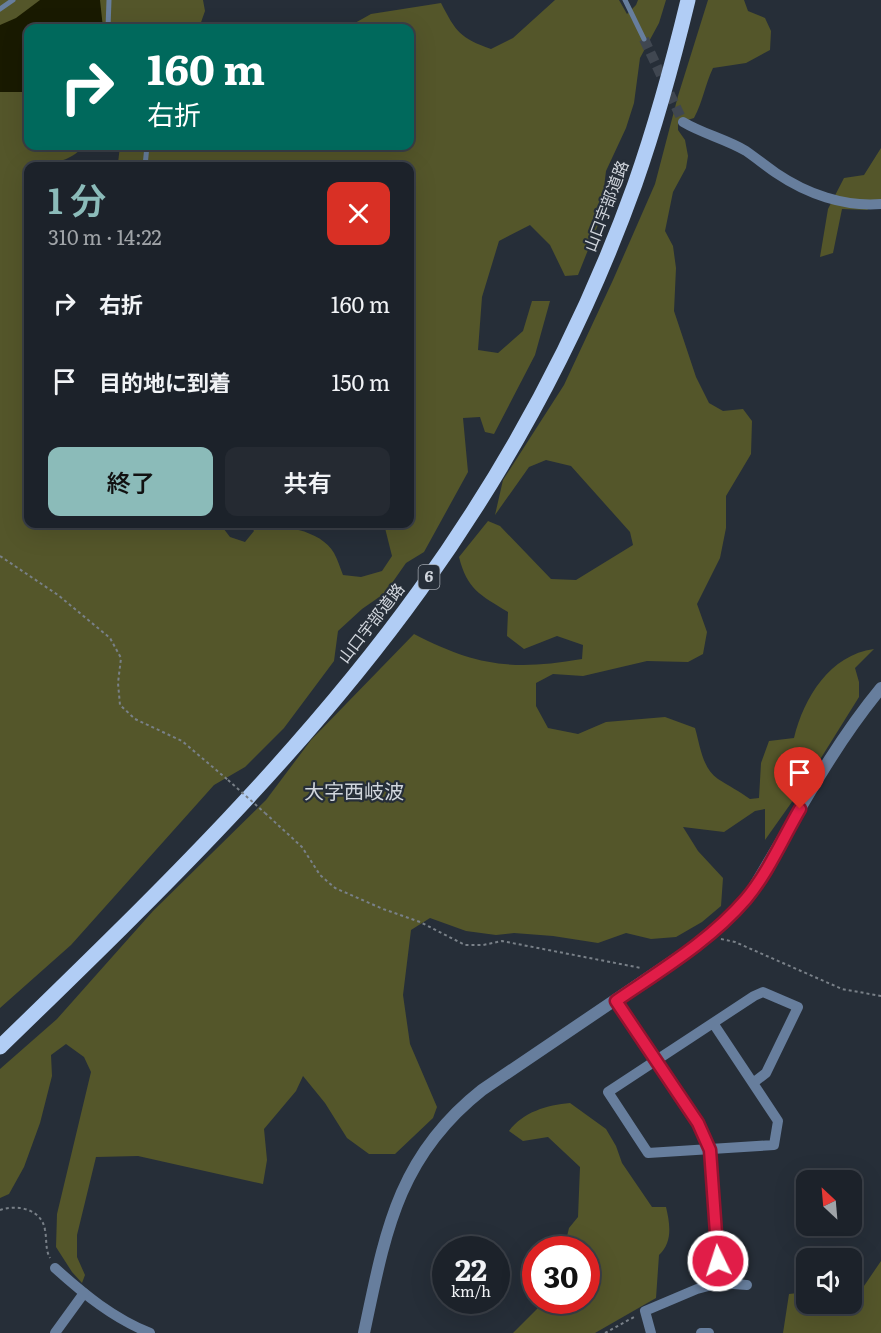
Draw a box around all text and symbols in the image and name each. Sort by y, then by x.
text: 160 m [147,36,265,98]
icon: right [48,48,126,126]
text: 右折 [147,93,201,133]
street label: 山口宇部道路 [577,157,633,255]
text: 1 分 [48,172,106,225]
button: close [327,182,390,245]
text: 310 m · 14:22 [48,221,162,251]
icon: right [48,287,81,320]
text: 右折 [99,287,143,320]
text: 160 m [331,287,390,320]
icon: arrive [48,365,81,398]
text: 目的地に到着 [99,365,231,398]
text: 150 m [331,365,390,398]
button: 終了 [48,447,213,516]
button: 共有 [225,447,390,516]
road number: 6 [418,565,440,589]
street label: 山口宇部道路 [331,577,409,668]
pin [774,747,825,809]
icon: arrive [783,756,816,789]
district label: 大字西岐波 [304,775,404,805]
north arrow [796,1170,862,1236]
map controls [796,1170,862,1314]
position arrow [686,1229,750,1293]
speed limit sign: 30 [522,1236,600,1314]
text: 22 [455,1246,487,1290]
button: sound [796,1248,862,1314]
text: km/h [451,1279,491,1302]

